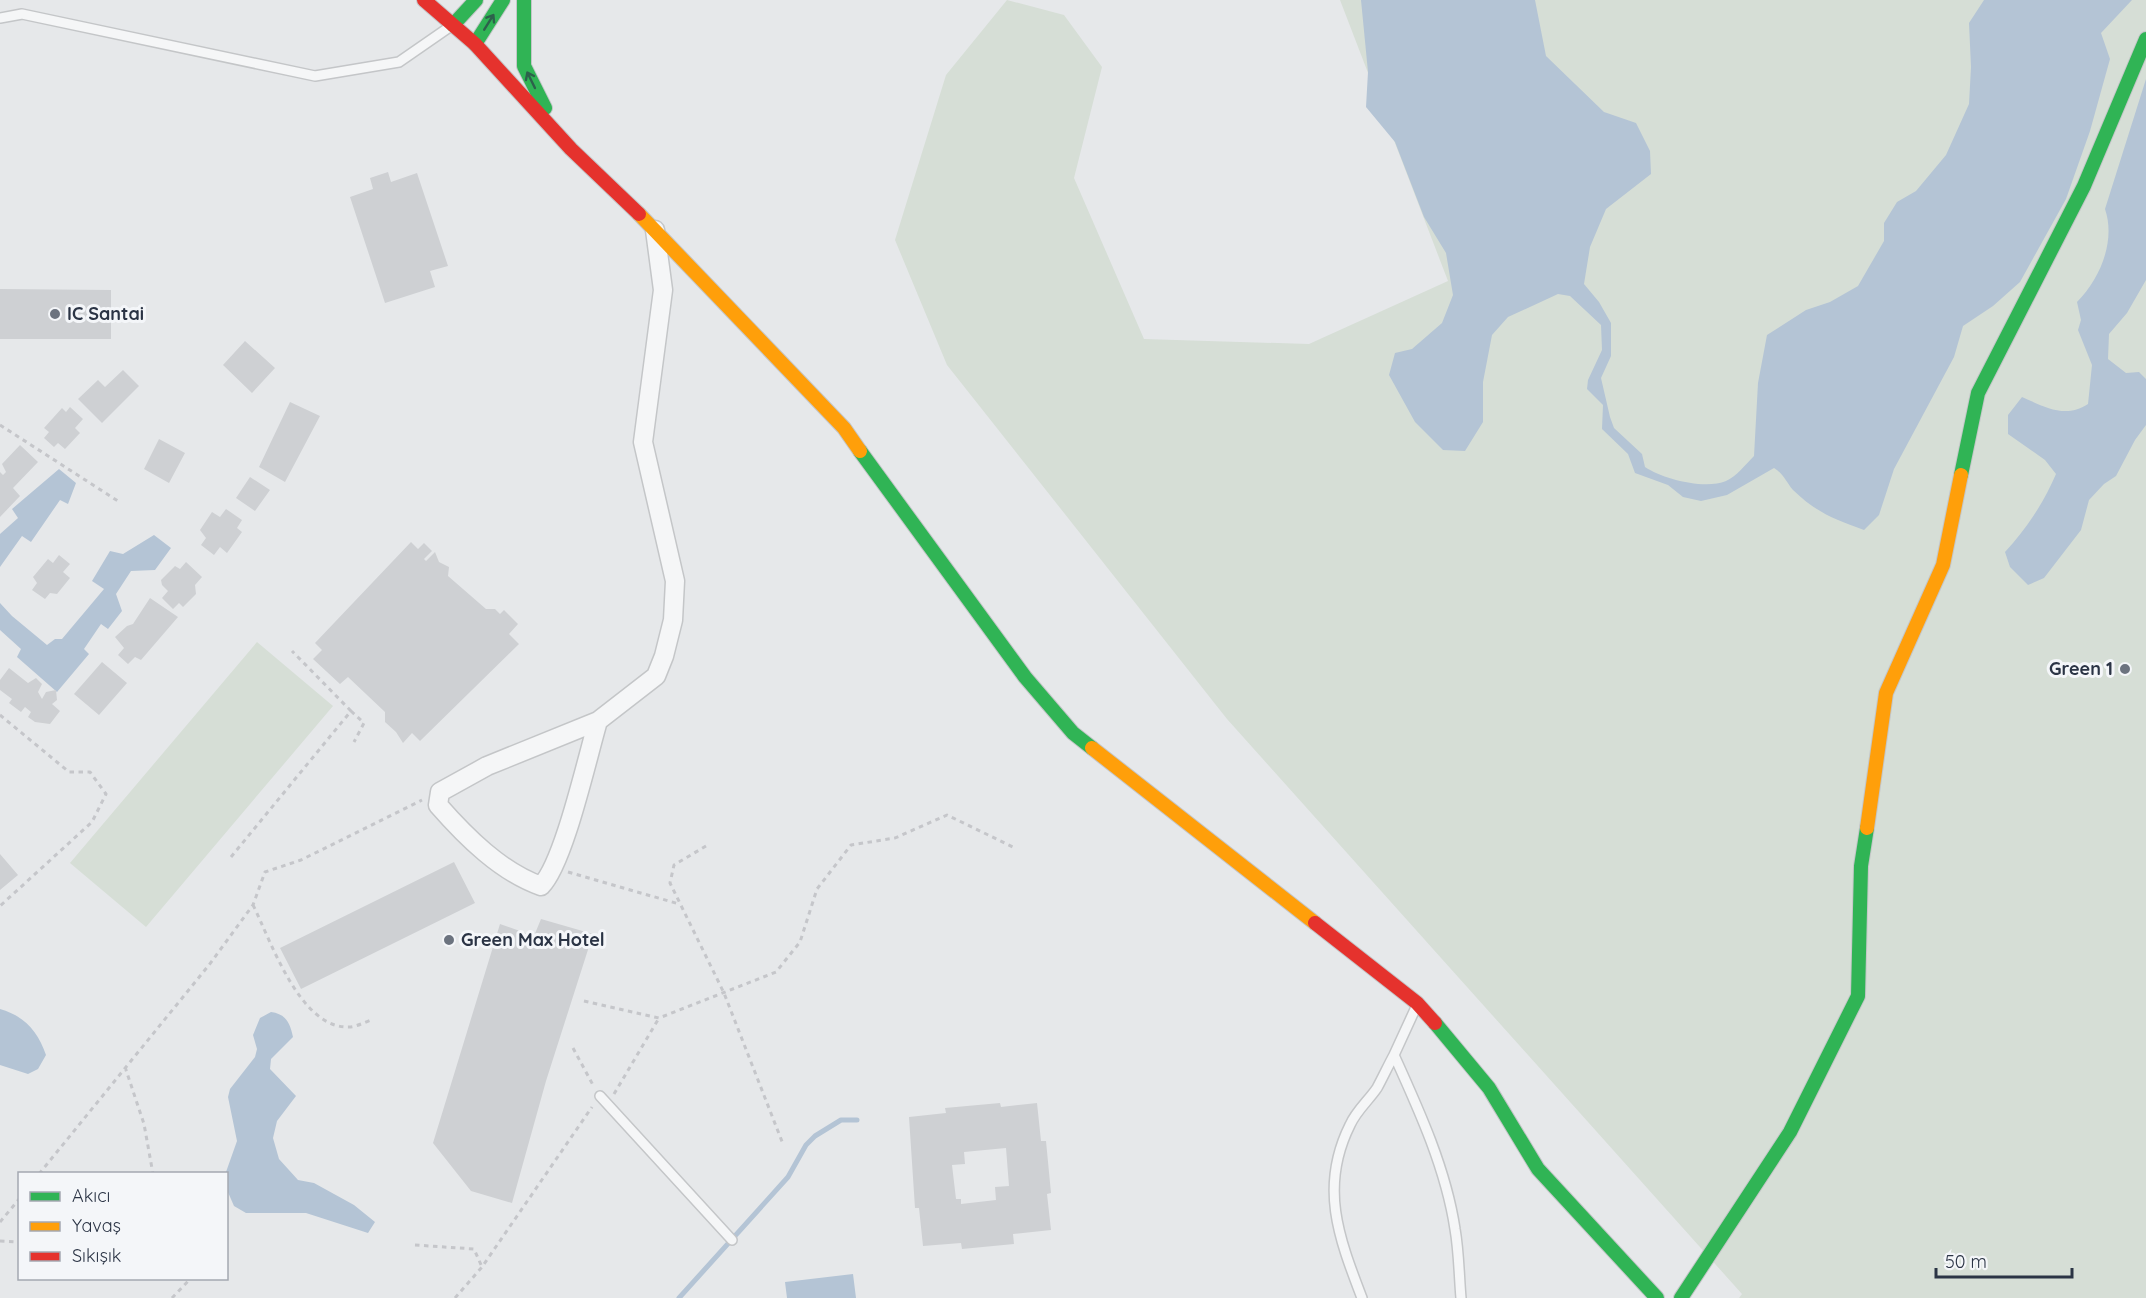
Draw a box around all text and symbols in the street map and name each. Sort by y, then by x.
one-way arrow [483,14,495,31]
one-way arrow [525,72,537,90]
place label: IC Santai [67,302,144,325]
marker: IC Santai [48,307,62,321]
place label: Green 1 [2049,657,2113,680]
marker: Green 1 [2118,662,2132,676]
place label: Green Max Hotel [461,928,605,951]
marker: Green Max Hotel [442,933,456,947]
legend [18,1172,228,1280]
text: Akıcı [72,1184,110,1207]
text: Yavaş [72,1214,121,1237]
scale bar [1936,1241,2072,1279]
text: Sıkışık [72,1244,121,1267]
text: 50 m [1945,1250,1987,1273]

